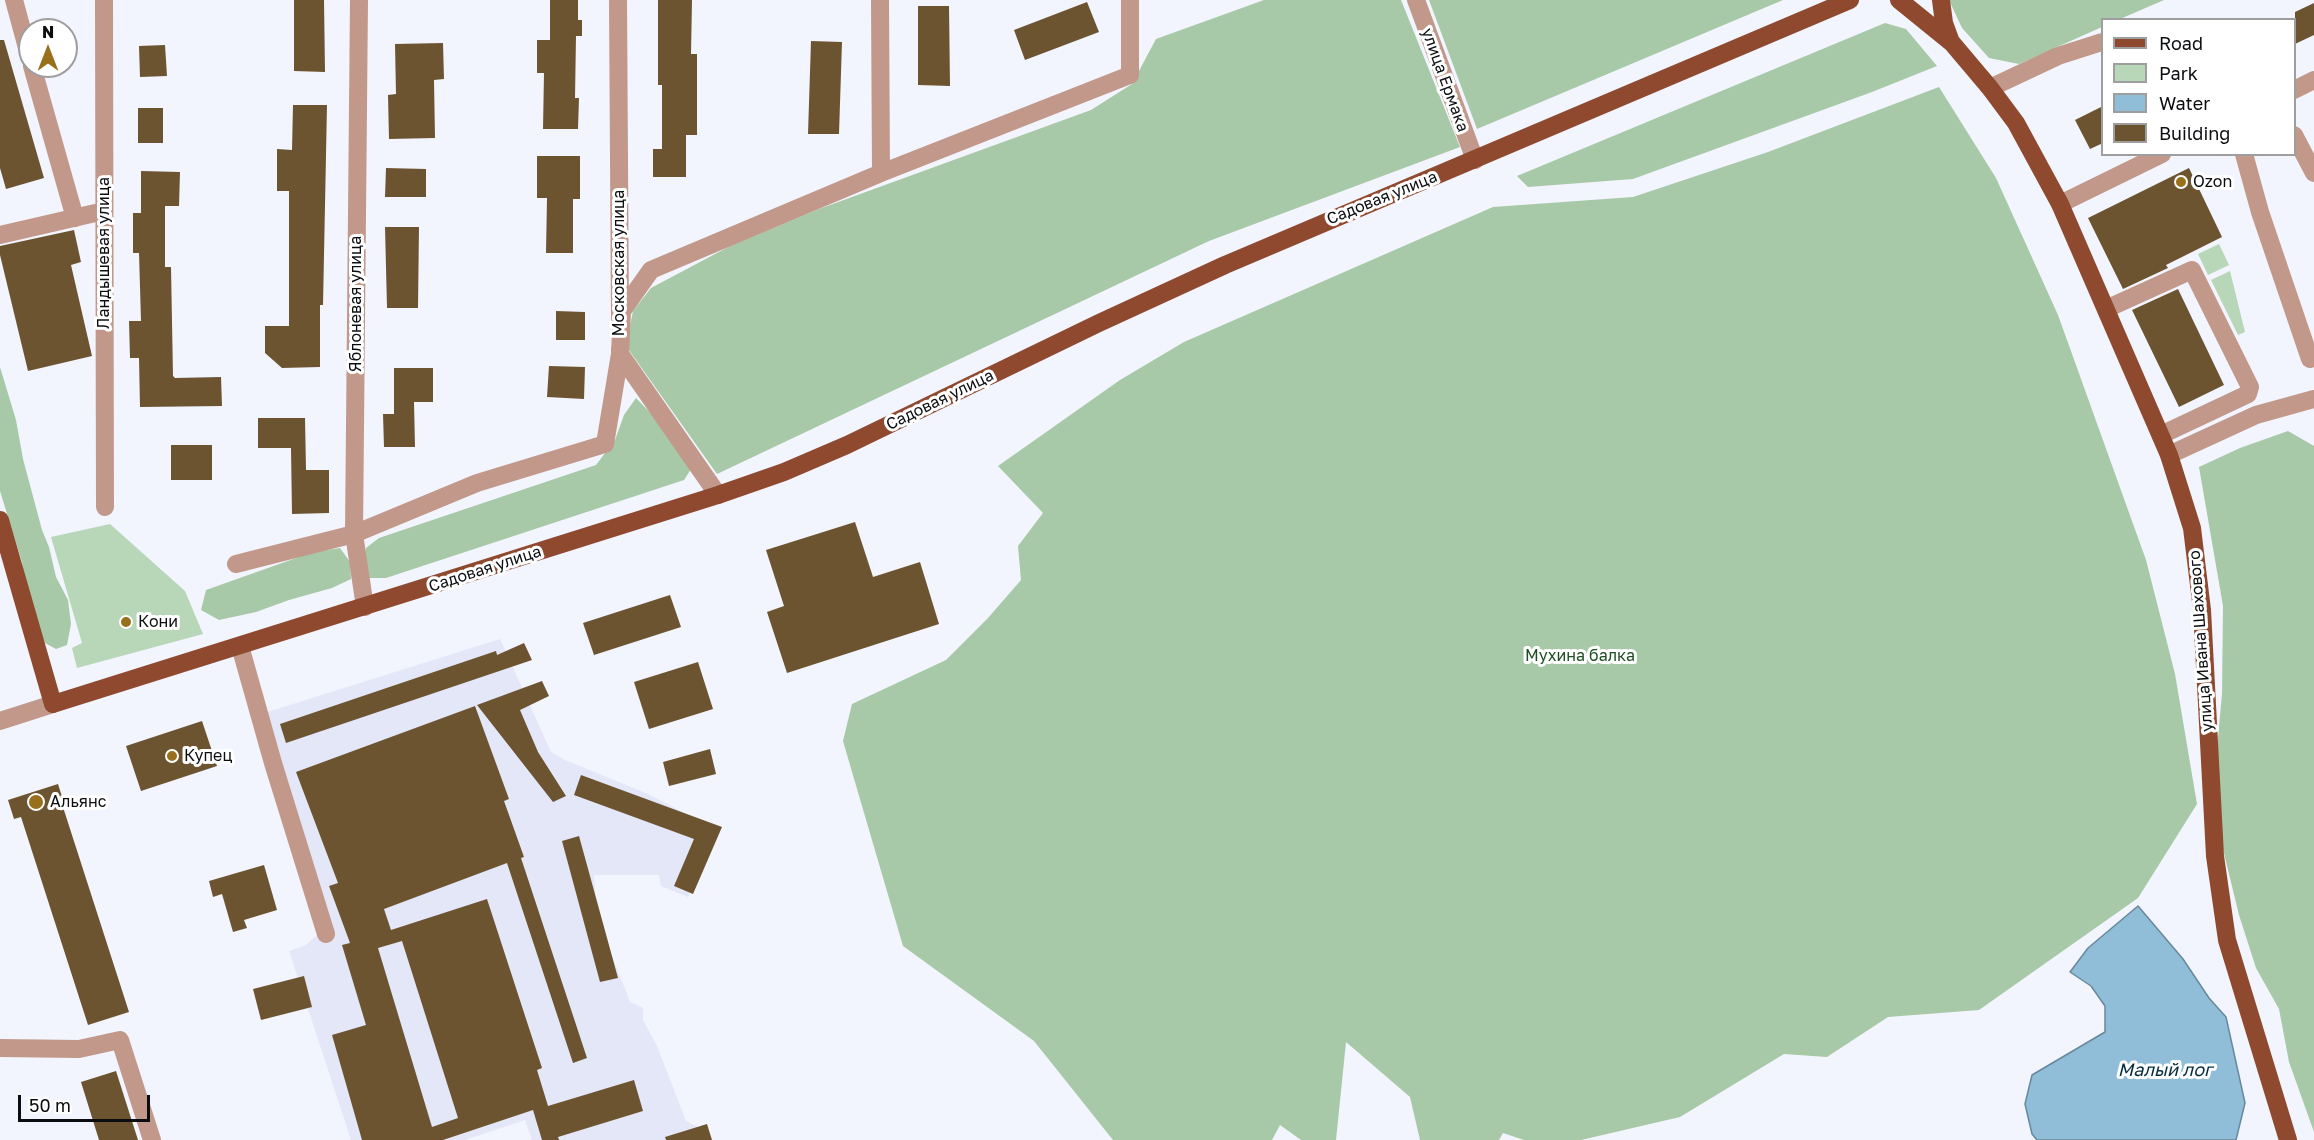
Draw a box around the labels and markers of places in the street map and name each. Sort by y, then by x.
place label: Ozon [2193,172,2232,192]
marker: Ozon [2174,175,2188,189]
place label: Кони [138,612,178,632]
marker: Кони [119,615,133,629]
place label: Купец [184,746,232,766]
marker: Купец [165,749,179,763]
place label: Альянс [50,792,106,812]
marker: Альянс [27,793,45,811]

